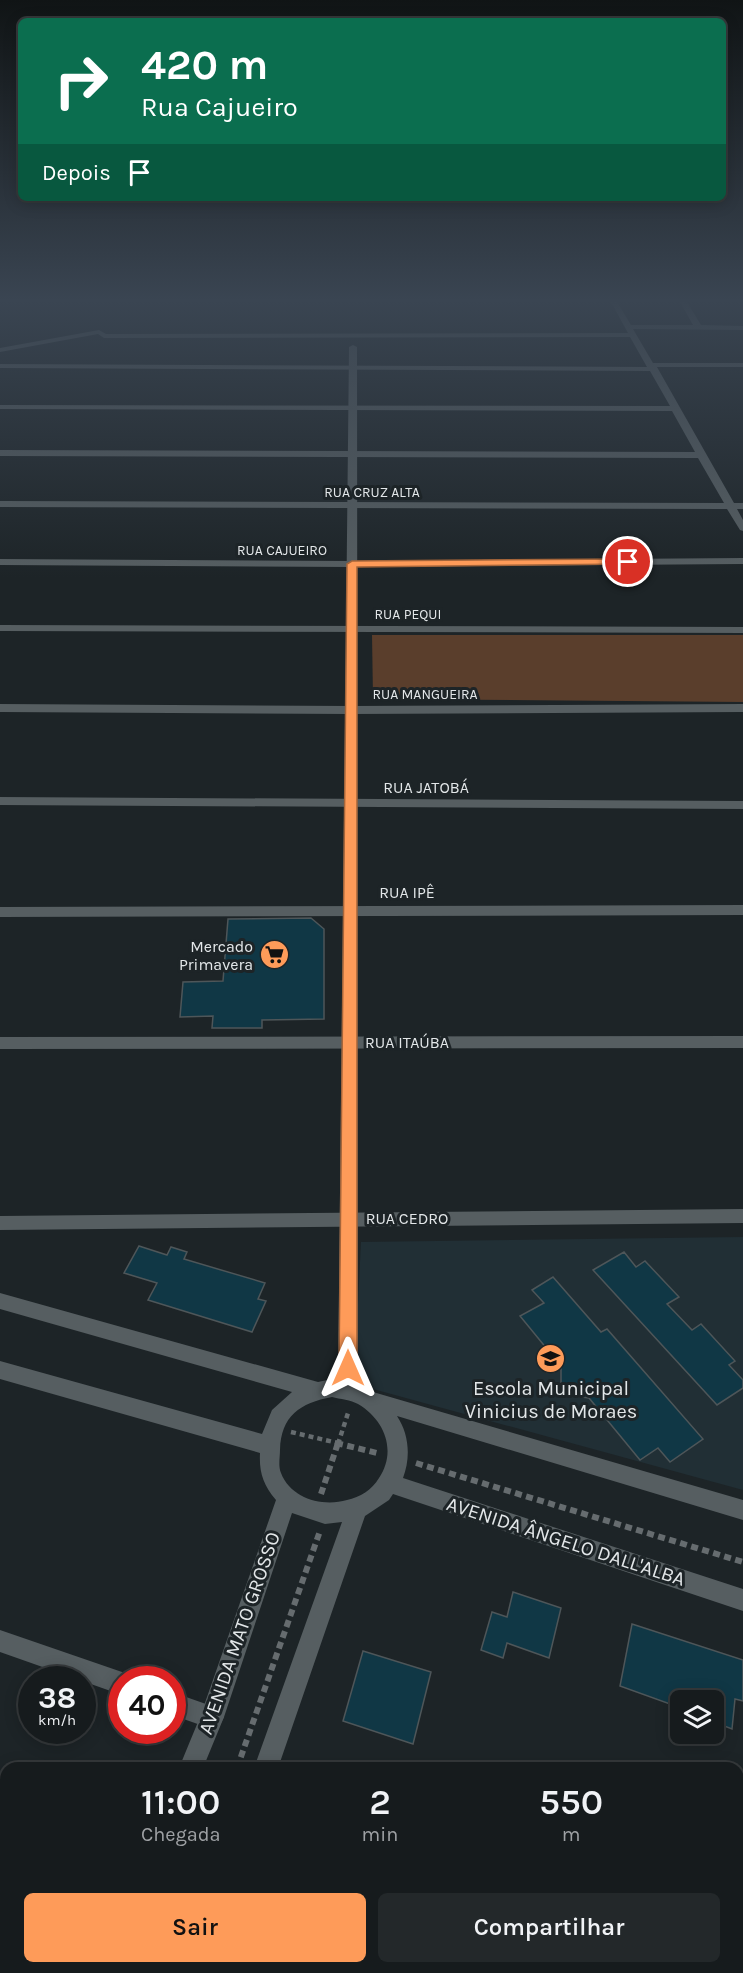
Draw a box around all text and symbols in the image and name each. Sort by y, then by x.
text: 420 m [141,40,268,90]
icon: right [42,42,120,120]
text: Rua Cajueiro [141,91,298,123]
icon: arrive [123,156,156,189]
text: Depois [42,160,111,186]
street label: RUA CRUZ ALTA [324,484,420,501]
pin [602,536,653,587]
street label: RUA CAJUEIRO [237,542,327,559]
icon: arrive [611,545,644,578]
street label: RUA PEQUI [375,606,441,623]
street label: RUA MANGUEIRA [372,686,478,703]
street label: RUA JATOBÁ [383,778,469,797]
street label: RUA IPÊ [379,883,435,902]
place label: Mercado Primavera [179,937,253,974]
supermarket icon: Mercado Primavera [258,939,290,971]
street label: RUA ITAÚBA [365,1033,449,1052]
street label: RUA CEDRO [366,1209,448,1228]
position arrow [316,1336,380,1400]
school or university icon: Escola Municipal Vinicius de Moraes [535,1342,567,1374]
place label: Escola Municipal Vinicius de Moraes [465,1377,637,1423]
street label: AVENIDA ÂNGELO DALL'ALBA [444,1492,688,1591]
street label: AVENIDA MATO GROSSO [194,1529,285,1737]
speed limit sign: 40 [108,1666,186,1744]
text: 38 [38,1680,76,1716]
map controls [670,1690,724,1744]
button: layers [670,1690,724,1744]
text: km/h [38,1711,76,1729]
text: 11:00 [141,1781,220,1823]
text: 2 [369,1781,391,1823]
text: 550 [539,1781,603,1823]
text: Chegada [141,1823,221,1846]
text: min [362,1823,398,1846]
text: m [562,1823,580,1846]
button: Sair [24,1893,366,1962]
button: Compartilhar [378,1893,720,1962]

